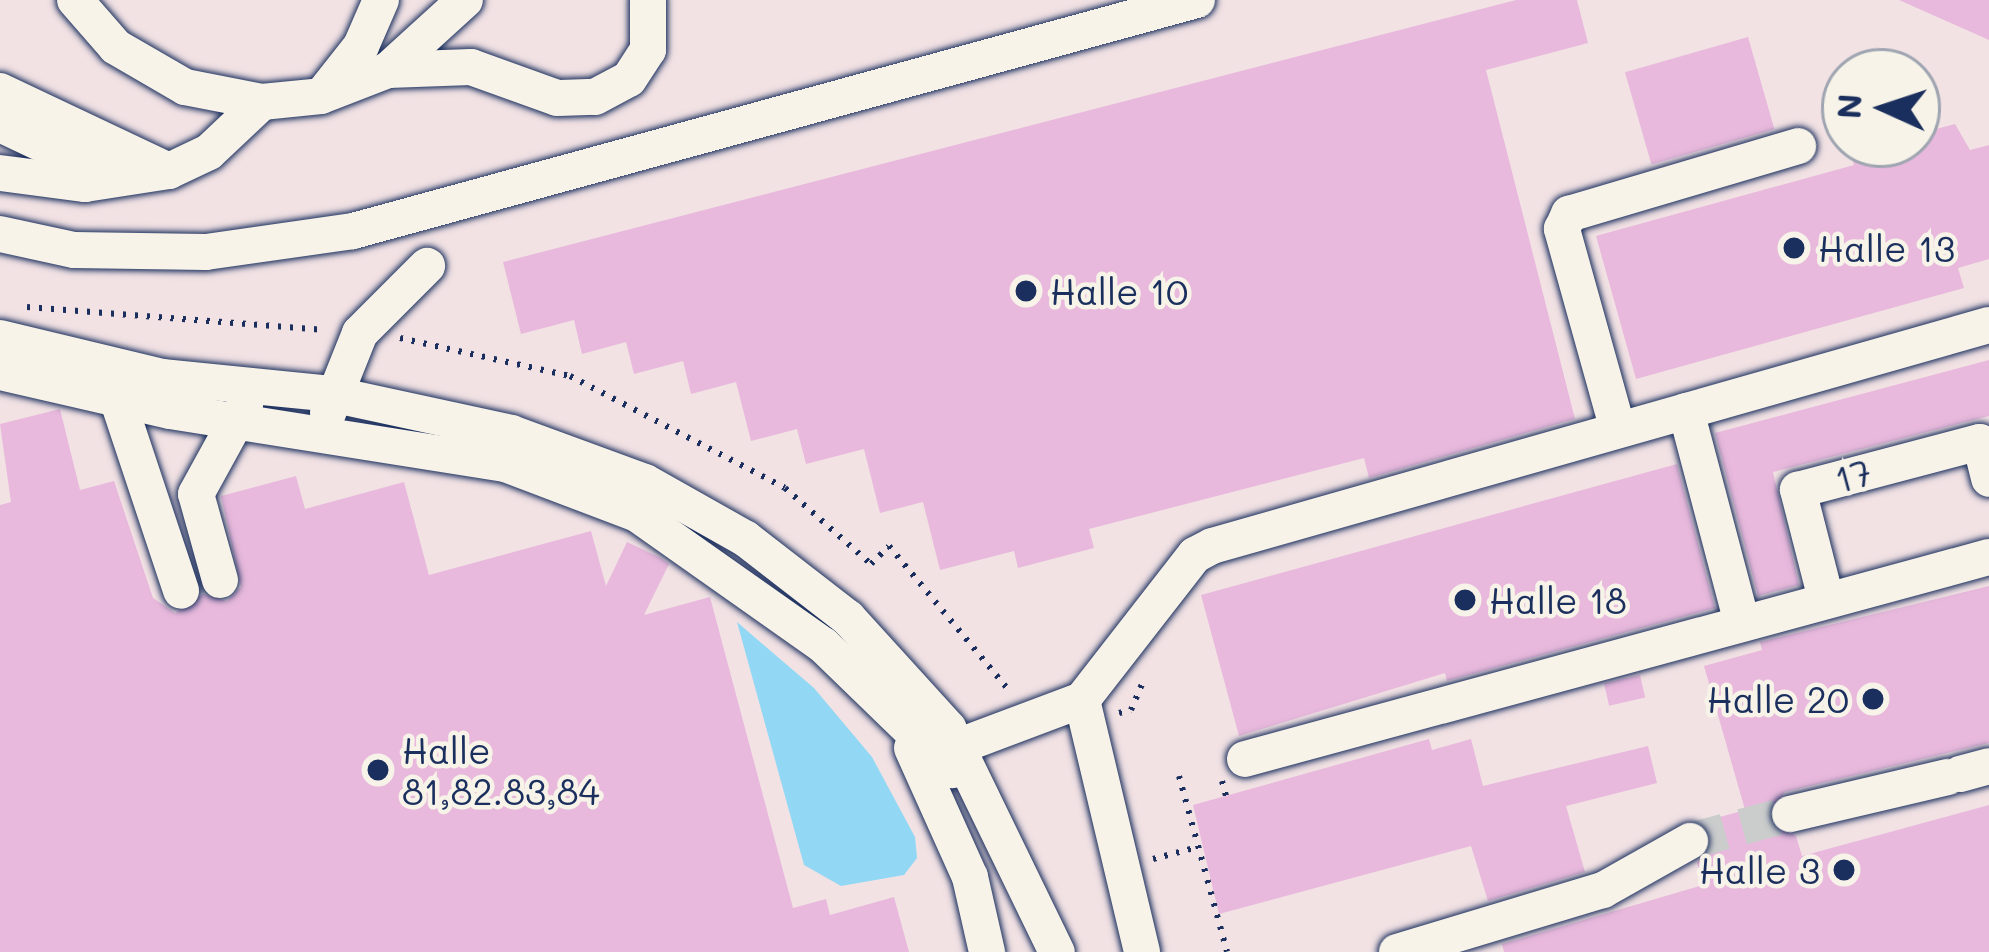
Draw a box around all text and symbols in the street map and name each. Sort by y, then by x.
north arrow [1821,48,1941,168]
text: N [1825,93,1870,120]
place label: Halle 13 [1818,226,1955,270]
marker: Halle 13 [1781,235,1807,261]
place label: Halle 10 [1050,269,1188,313]
marker: Halle 10 [1013,278,1039,304]
street label: 17 [1830,449,1876,501]
place label: Halle 18 [1489,578,1627,622]
marker: Halle 18 [1452,587,1478,613]
place label: Halle 20 [1707,677,1849,721]
marker: Halle 20 [1860,686,1886,712]
place label: Halle 81,82.83,84 [402,727,600,812]
marker: Halle 81,82.83,84 [365,757,391,783]
place label: Halle 3 [1699,848,1820,892]
marker: Halle 3 [1831,857,1857,883]

